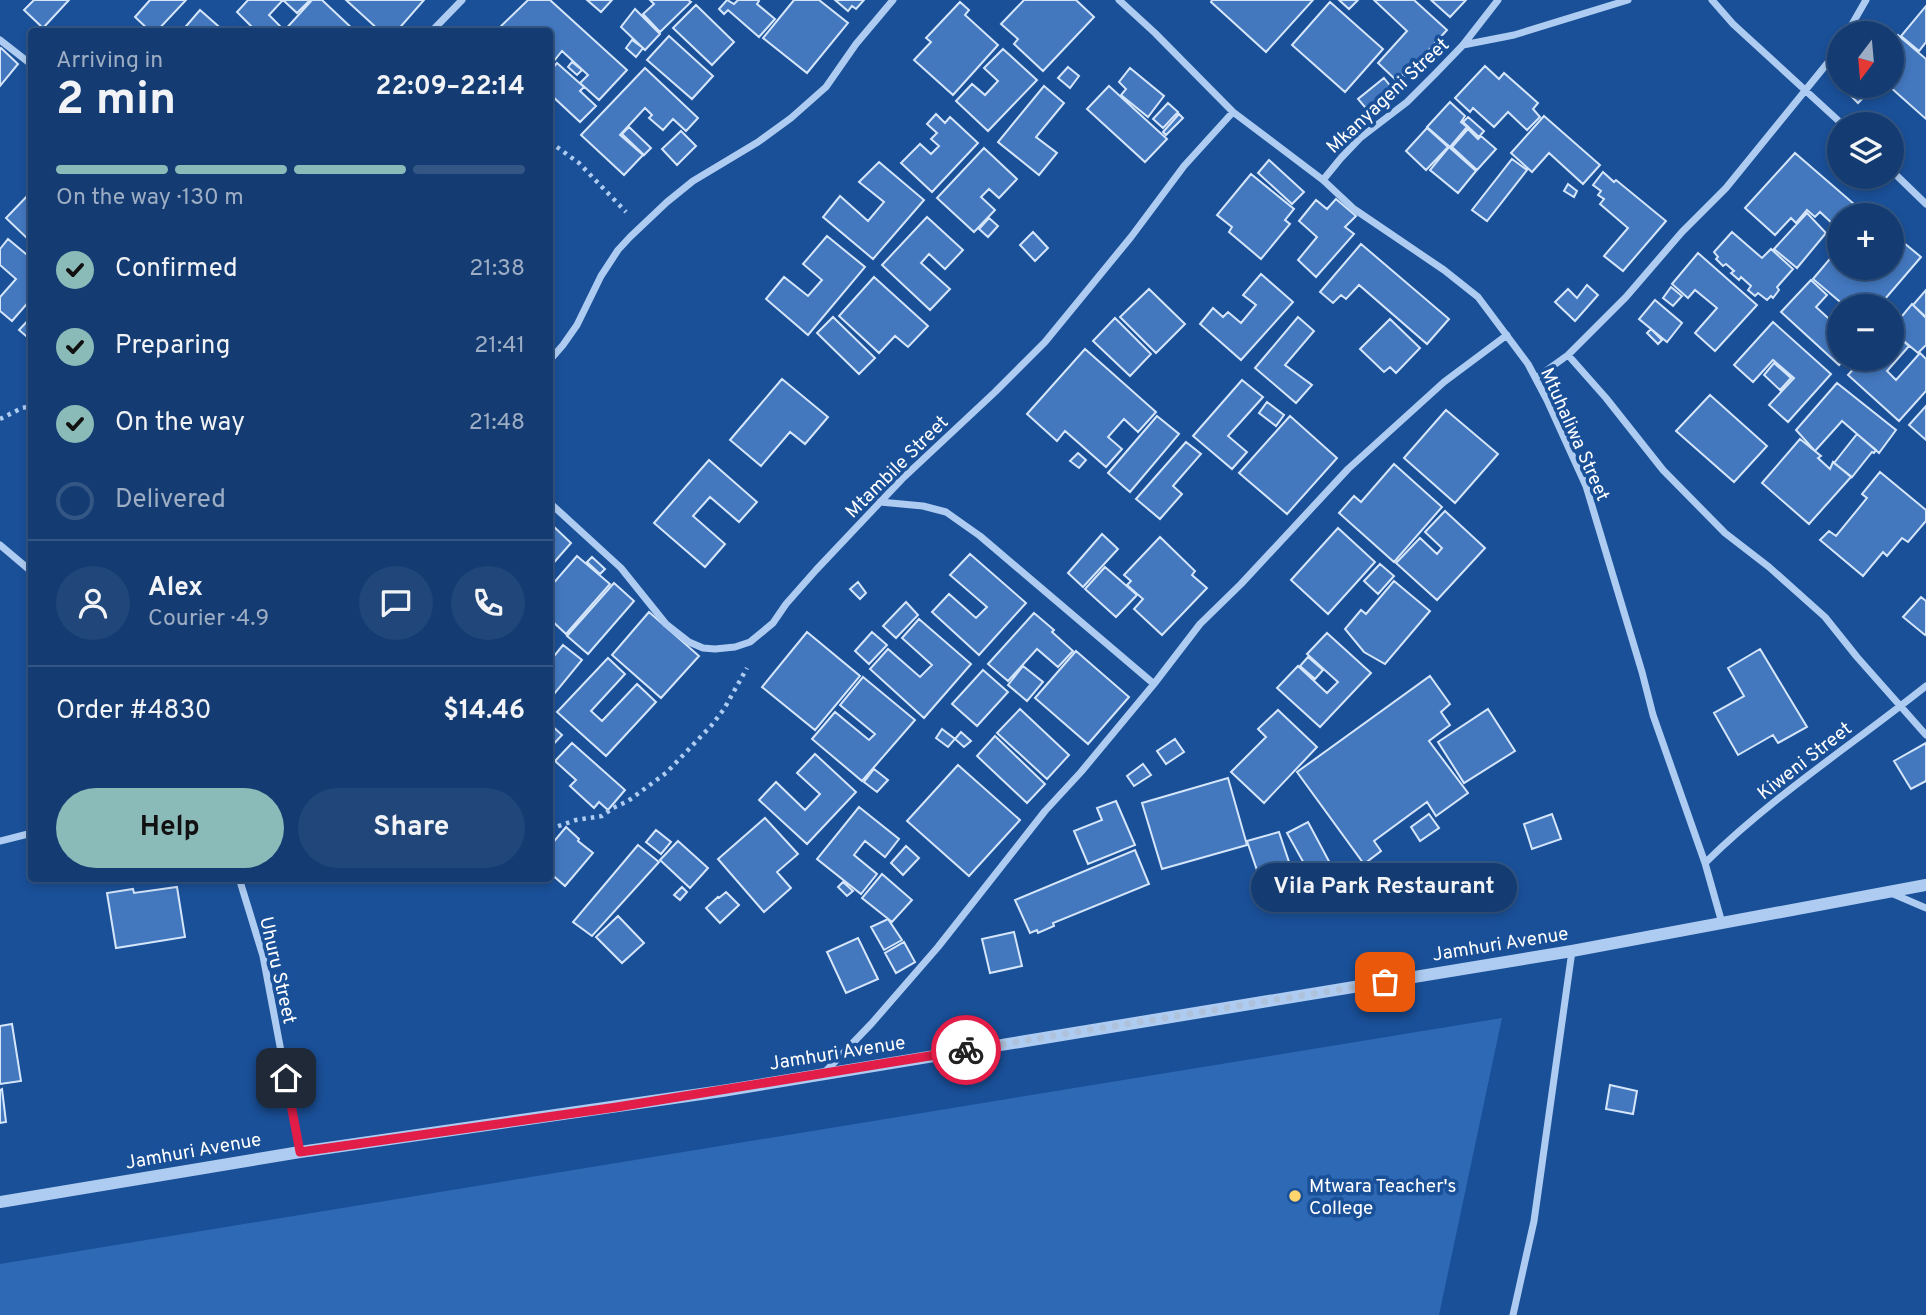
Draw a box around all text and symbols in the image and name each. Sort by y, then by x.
north arrow [1827,21,1904,98]
map controls [1827,21,1904,371]
street label: Mkanyageni Street [1322,33,1455,159]
text: Arriving in [56,47,163,76]
text: 22:09–22:14 [376,71,525,104]
text: 2 min [56,72,176,131]
button: layers [1827,112,1904,189]
text: On the way · 130 m [56,184,244,213]
button: + [1827,203,1904,280]
icon: check [56,251,94,289]
text: Confirmed [115,253,238,286]
text: 21:38 [469,255,525,284]
button: − [1827,294,1904,371]
icon: check [56,328,94,366]
text: Preparing [115,330,230,363]
text: 21:41 [474,332,525,361]
street label: Mtuhaliwa Street [1534,364,1614,505]
icon: check [56,405,94,443]
text: On the way [115,407,245,440]
text: 21:48 [469,409,525,438]
street label: Mtambile Street [841,411,954,524]
text: Delivered [115,484,226,517]
button: person [56,566,130,640]
button: chat [359,566,433,640]
button: phone [451,566,525,640]
text: Alex [148,572,203,605]
text: Courier · 4.9 [148,605,269,634]
text: Order #4830 [56,695,212,728]
text: $14.46 [443,695,525,728]
street label: Kiweni Street [1753,717,1857,806]
button: Help [56,788,284,868]
button: Share [298,788,525,868]
callout: Vila Park Restaurant [1252,863,1518,912]
text: Vila Park Restaurant [1273,873,1495,902]
street label: Uhuru Street [253,915,301,1026]
street label: Jamhuri Avenue [1430,922,1570,968]
pin [1355,952,1415,1012]
icon: bag [1366,963,1404,1001]
courier [931,1015,1001,1085]
street label: Jamhuri Avenue [767,1031,907,1077]
icon: bike [947,1031,985,1069]
pin [256,1048,316,1108]
icon: home [267,1059,305,1097]
street label: Jamhuri Avenue [124,1128,263,1176]
place label: Mtwara Teacher's College [1309,1175,1457,1221]
marker: Mtwara Teacher's College [1287,1188,1303,1204]

